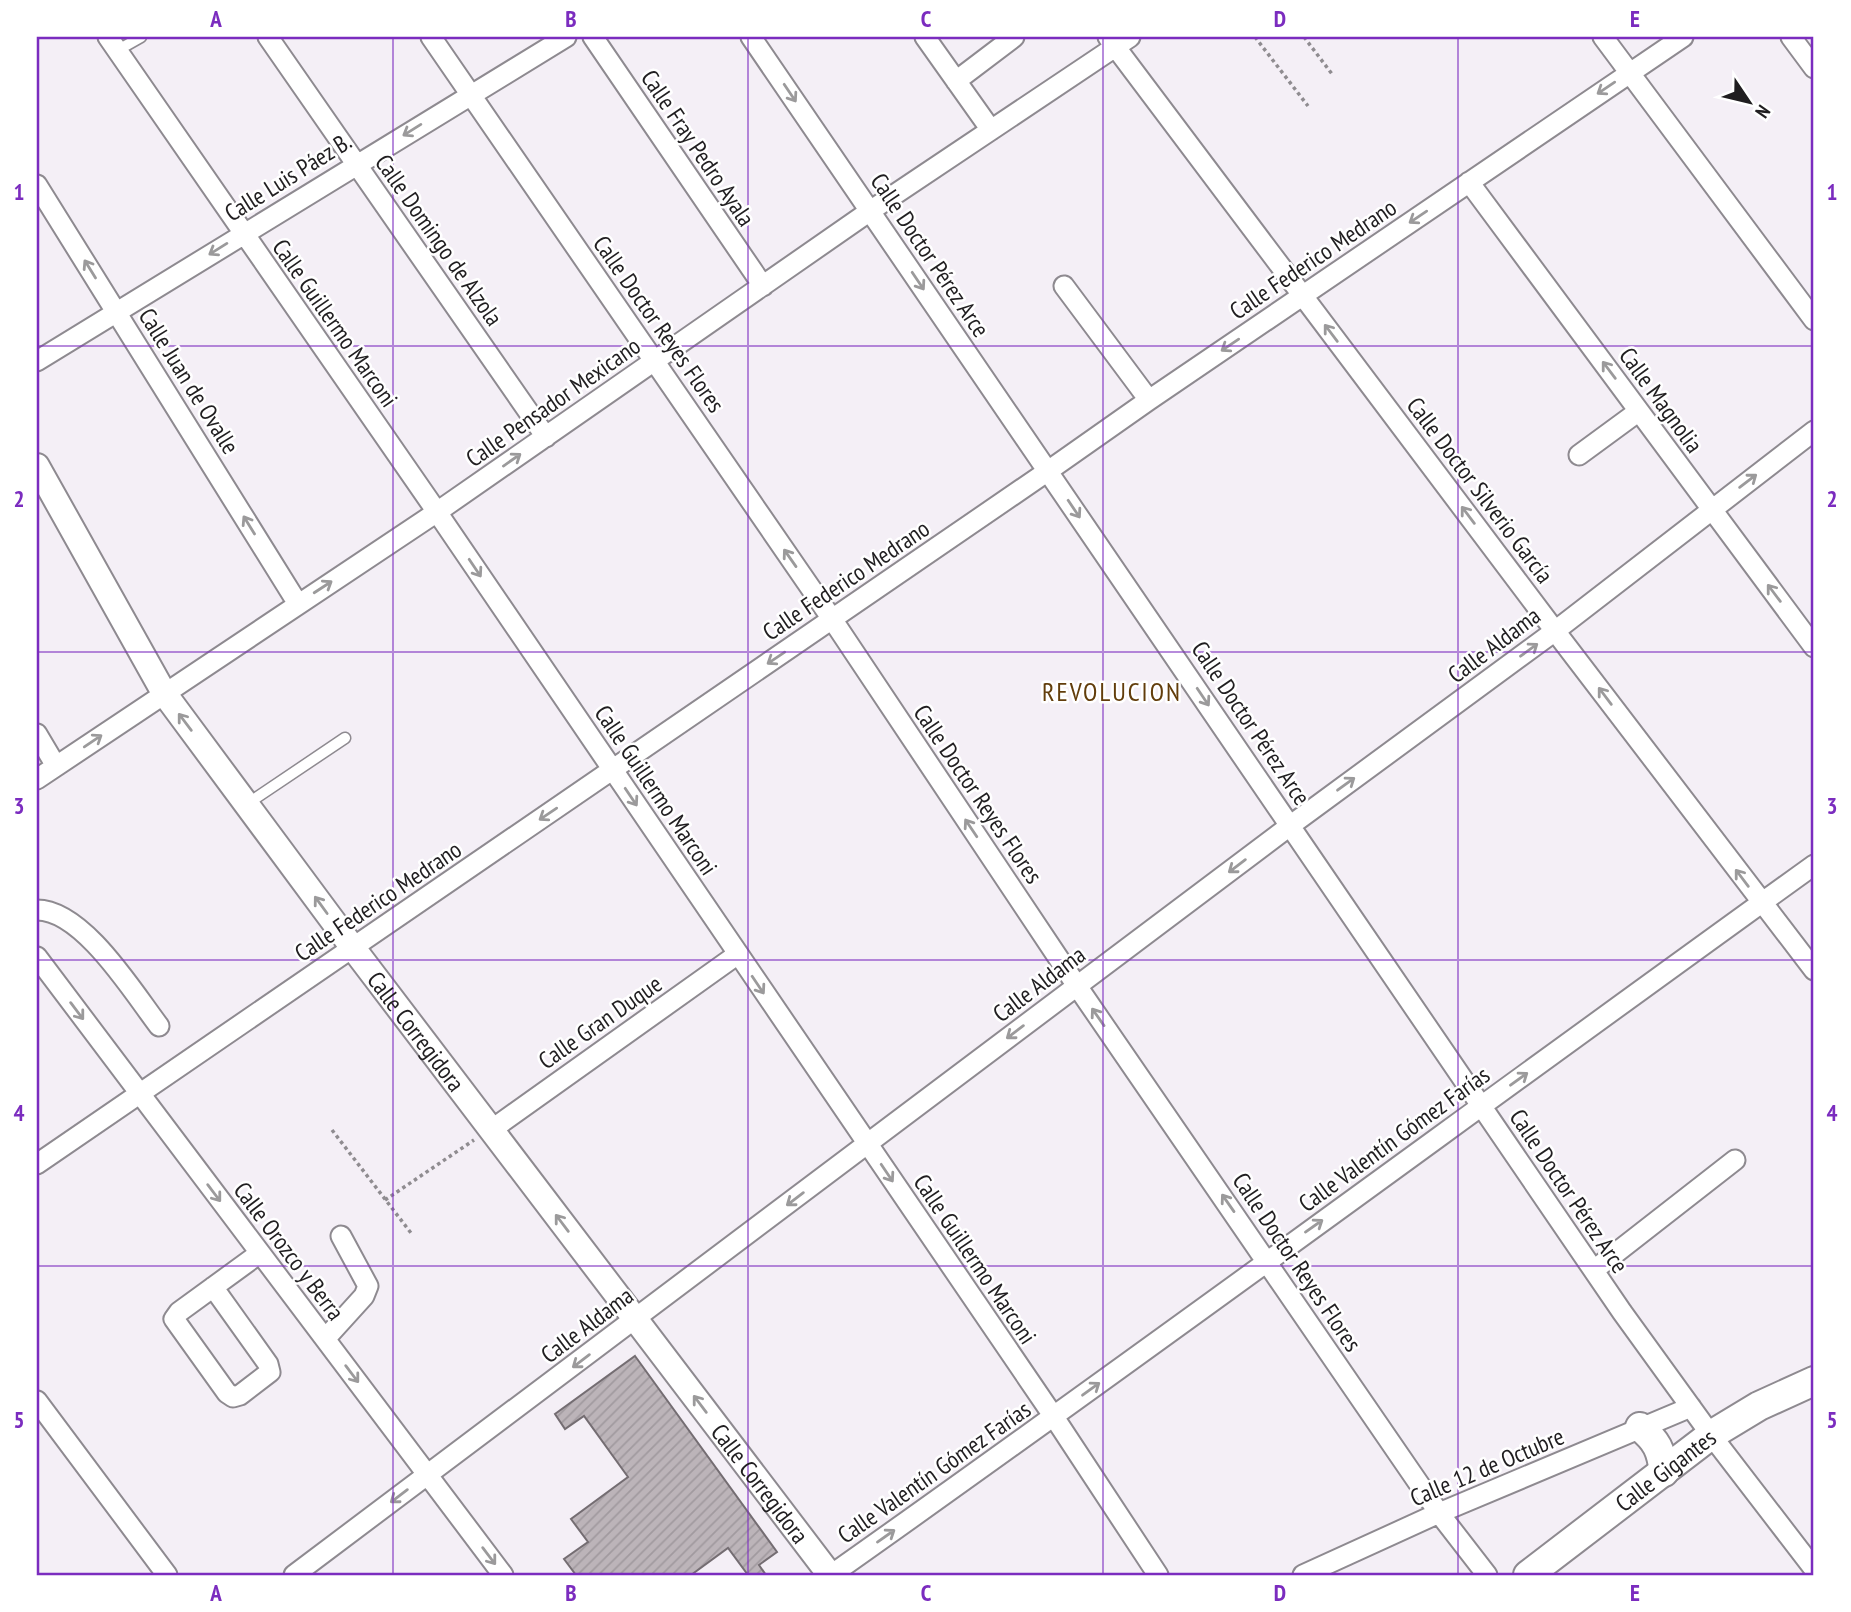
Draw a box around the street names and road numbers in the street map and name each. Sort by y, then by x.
street label: Calle Fray Pedro Ayala [634,64,762,232]
street label: Calle Luis Páez B. [219,126,357,228]
street label: Calle Domingo de Alzola [368,148,510,332]
street label: Calle Doctor Pérez Arce [864,167,996,343]
street label: Calle Federico Medrano [1224,192,1402,326]
street label: Calle Doctor Reyes Flores [586,229,732,419]
street label: Calle Guillermo Marconi [265,233,405,413]
street label: Calle Juan de Ovalle [132,302,246,460]
street label: Calle Pensador Mexicano [460,330,646,474]
street label: Calle Magnolia [1612,341,1710,459]
street label: Calle Doctor Silverio García [1400,391,1560,589]
street label: Calle Federico Medrano [757,513,935,647]
street label: Calle Aldama [1442,600,1546,690]
street label: Calle Doctor Pérez Arce [1185,635,1317,811]
street label: Calle Guillermo Marconi [588,699,724,881]
street label: Calle Doctor Reyes Flores [907,699,1049,889]
street label: Calle Federico Medrano [289,834,467,968]
street label: Calle Aldama [987,939,1091,1029]
street label: Calle Corregidora [361,965,472,1097]
street label: Calle Gran Duque [532,968,668,1076]
street label: Calle Valentín Gómez Farías [1292,1059,1496,1219]
street label: Calle Doctor Pérez Arce [1503,1103,1635,1279]
street label: Calle Doctor Reyes Flores [1226,1167,1368,1357]
street label: Calle Guillermo Marconi [907,1168,1043,1350]
street label: Calle Orozco y Berra [227,1176,351,1326]
street label: Calle Aldama [535,1280,639,1370]
street label: Calle Valentín Gómez Farías [831,1394,1037,1550]
street label: Calle Corregidora [705,1417,816,1549]
street label: Calle 12 de Octubre [1405,1421,1569,1513]
street label: Calle Gigantes [1609,1422,1722,1518]

